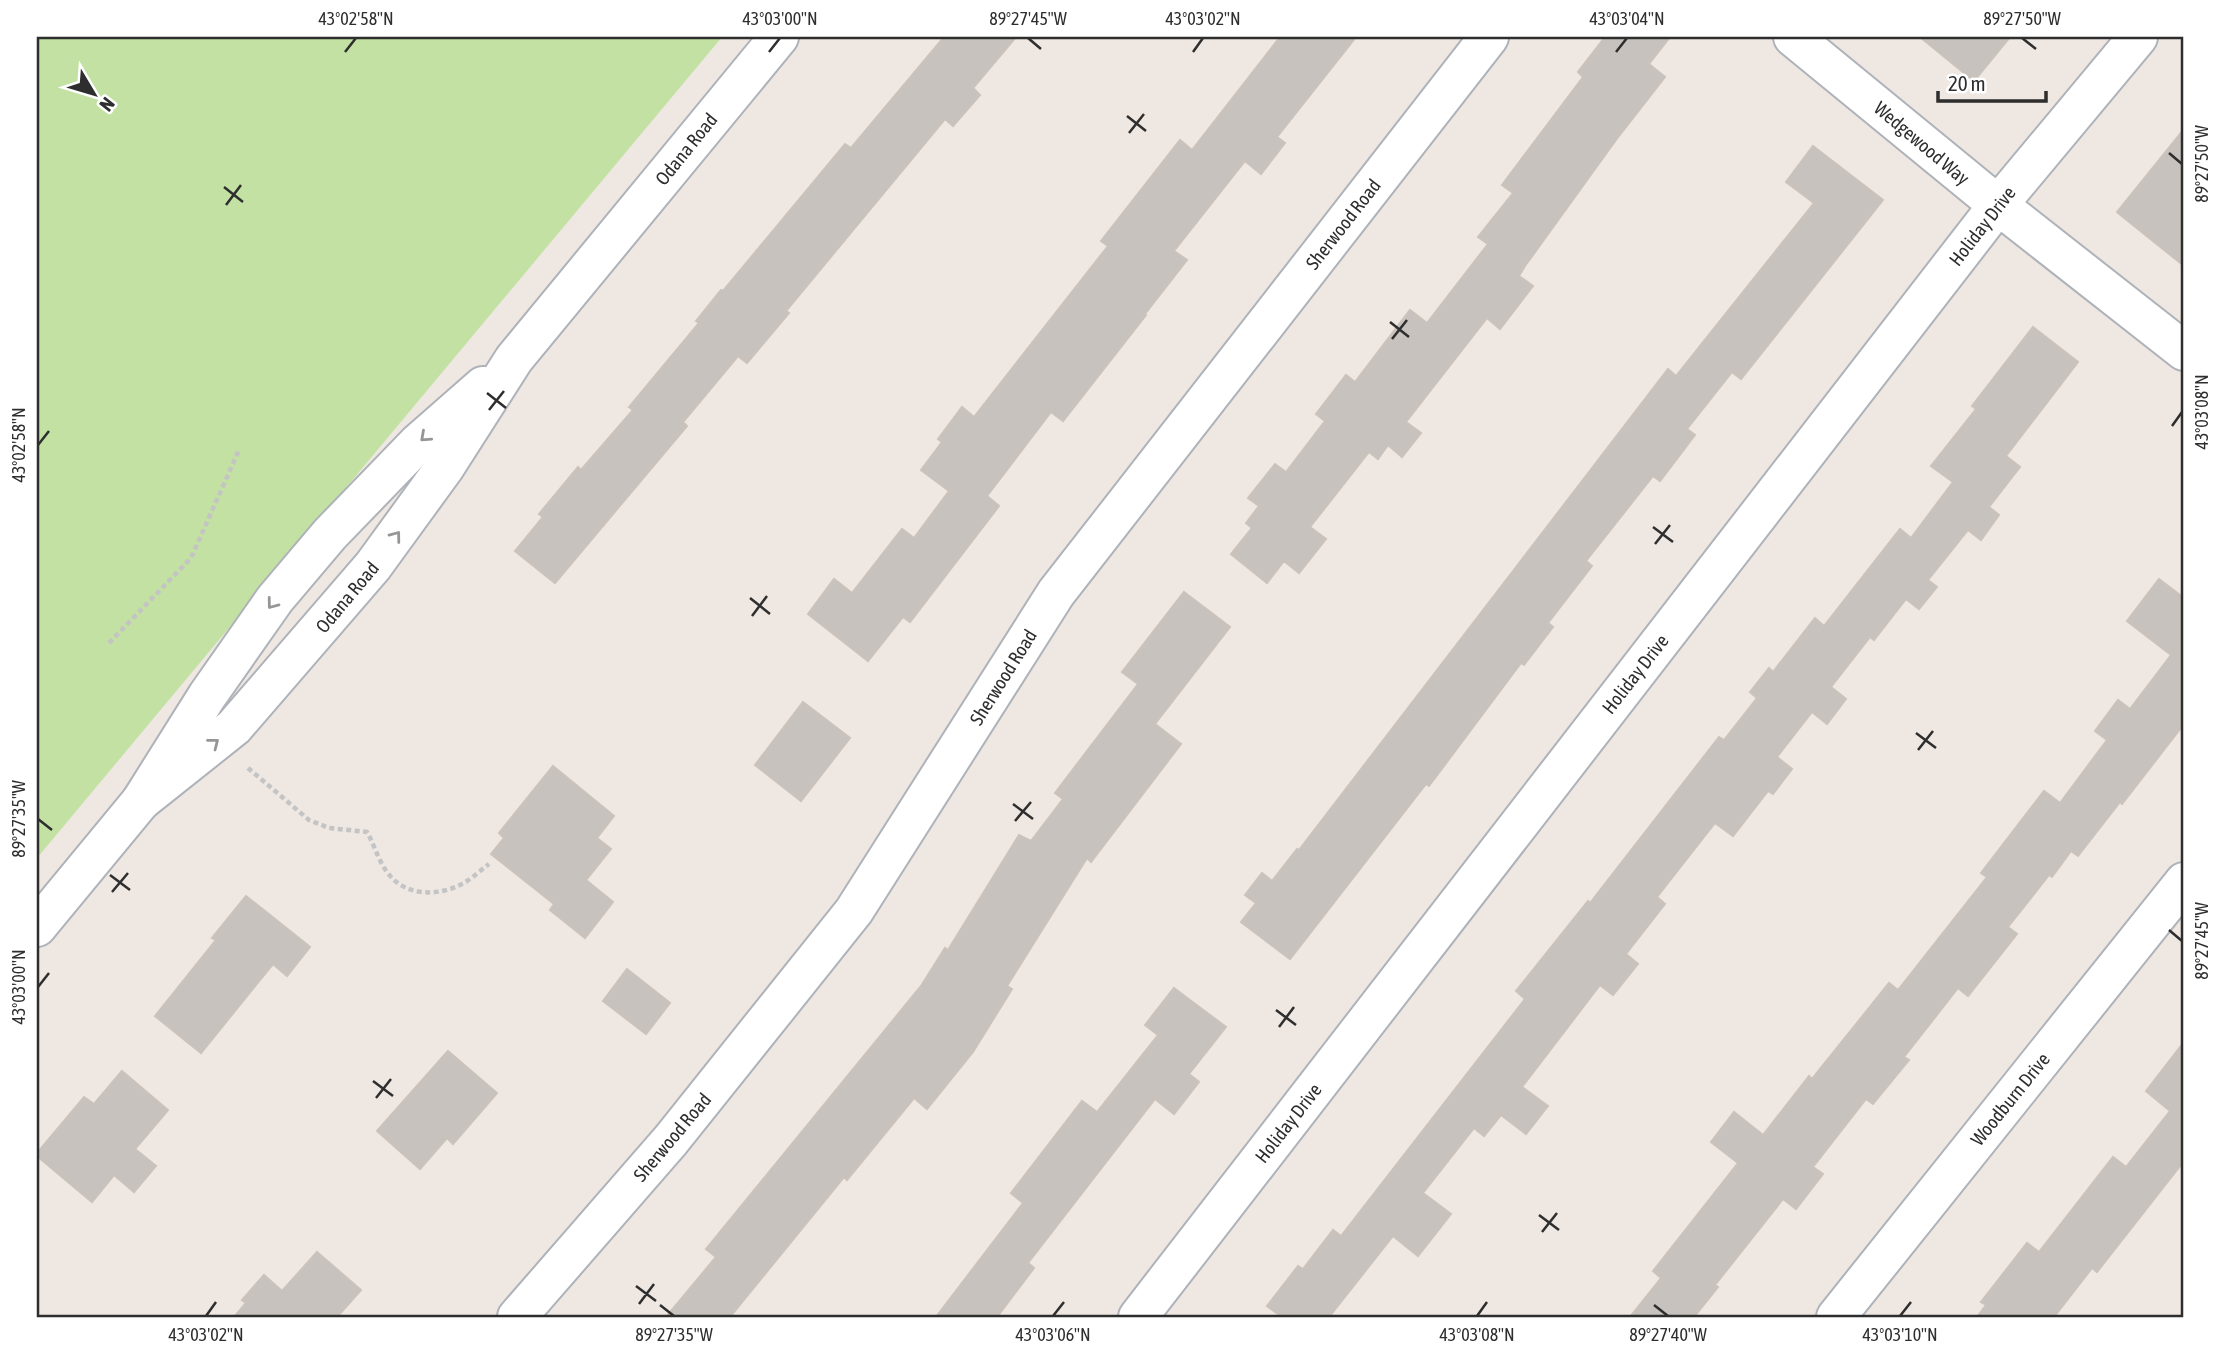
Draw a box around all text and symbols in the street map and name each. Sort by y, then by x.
text: 43°02'58"N [318,8,394,29]
text: 43°03'00"N [742,8,818,29]
text: 89°27'45"W [989,8,1067,29]
text: 43°03'02"N [1165,8,1241,29]
text: 43°03'04"N [1589,8,1665,29]
text: 89°27'50"W [1983,8,2061,29]
north arrow [60,60,130,130]
scale bar [1938,60,2046,104]
text: 20 m [1948,71,1986,95]
text: N [95,93,120,116]
street label: Wedgewood Way [1870,97,1974,189]
street label: Odana Road [650,109,722,189]
text: 89°27'50"W [2191,125,2212,203]
street label: Sherwood Road [1301,175,1385,273]
street label: Holiday Drive [1944,182,2020,270]
text: 43°03'08"N [2191,374,2212,450]
text: 43°02'58"N [8,407,29,483]
one-way arrow [420,428,433,441]
one-way arrow [388,531,401,544]
street label: Odana Road [311,557,383,637]
one-way arrow [267,596,280,609]
street label: Sherwood Road [965,625,1041,729]
street label: Holiday Drive [1597,630,1673,718]
one-way arrow [206,739,219,751]
text: 89°27'35"W [8,780,29,858]
text: 89°27'45"W [2191,902,2212,980]
text: 43°03'00"N [8,949,29,1025]
street label: Woodburn Drive [1966,1048,2054,1150]
street label: Holiday Drive [1250,1079,1326,1167]
street label: Sherwood Road [629,1088,715,1186]
text: 43°03'02"N [168,1324,244,1345]
text: 89°27'35"W [635,1324,713,1345]
text: 43°03'06"N [1015,1324,1091,1345]
text: 43°03'08"N [1439,1324,1515,1345]
text: 89°27'40"W [1629,1324,1707,1345]
text: 43°03'10"N [1862,1324,1938,1345]

